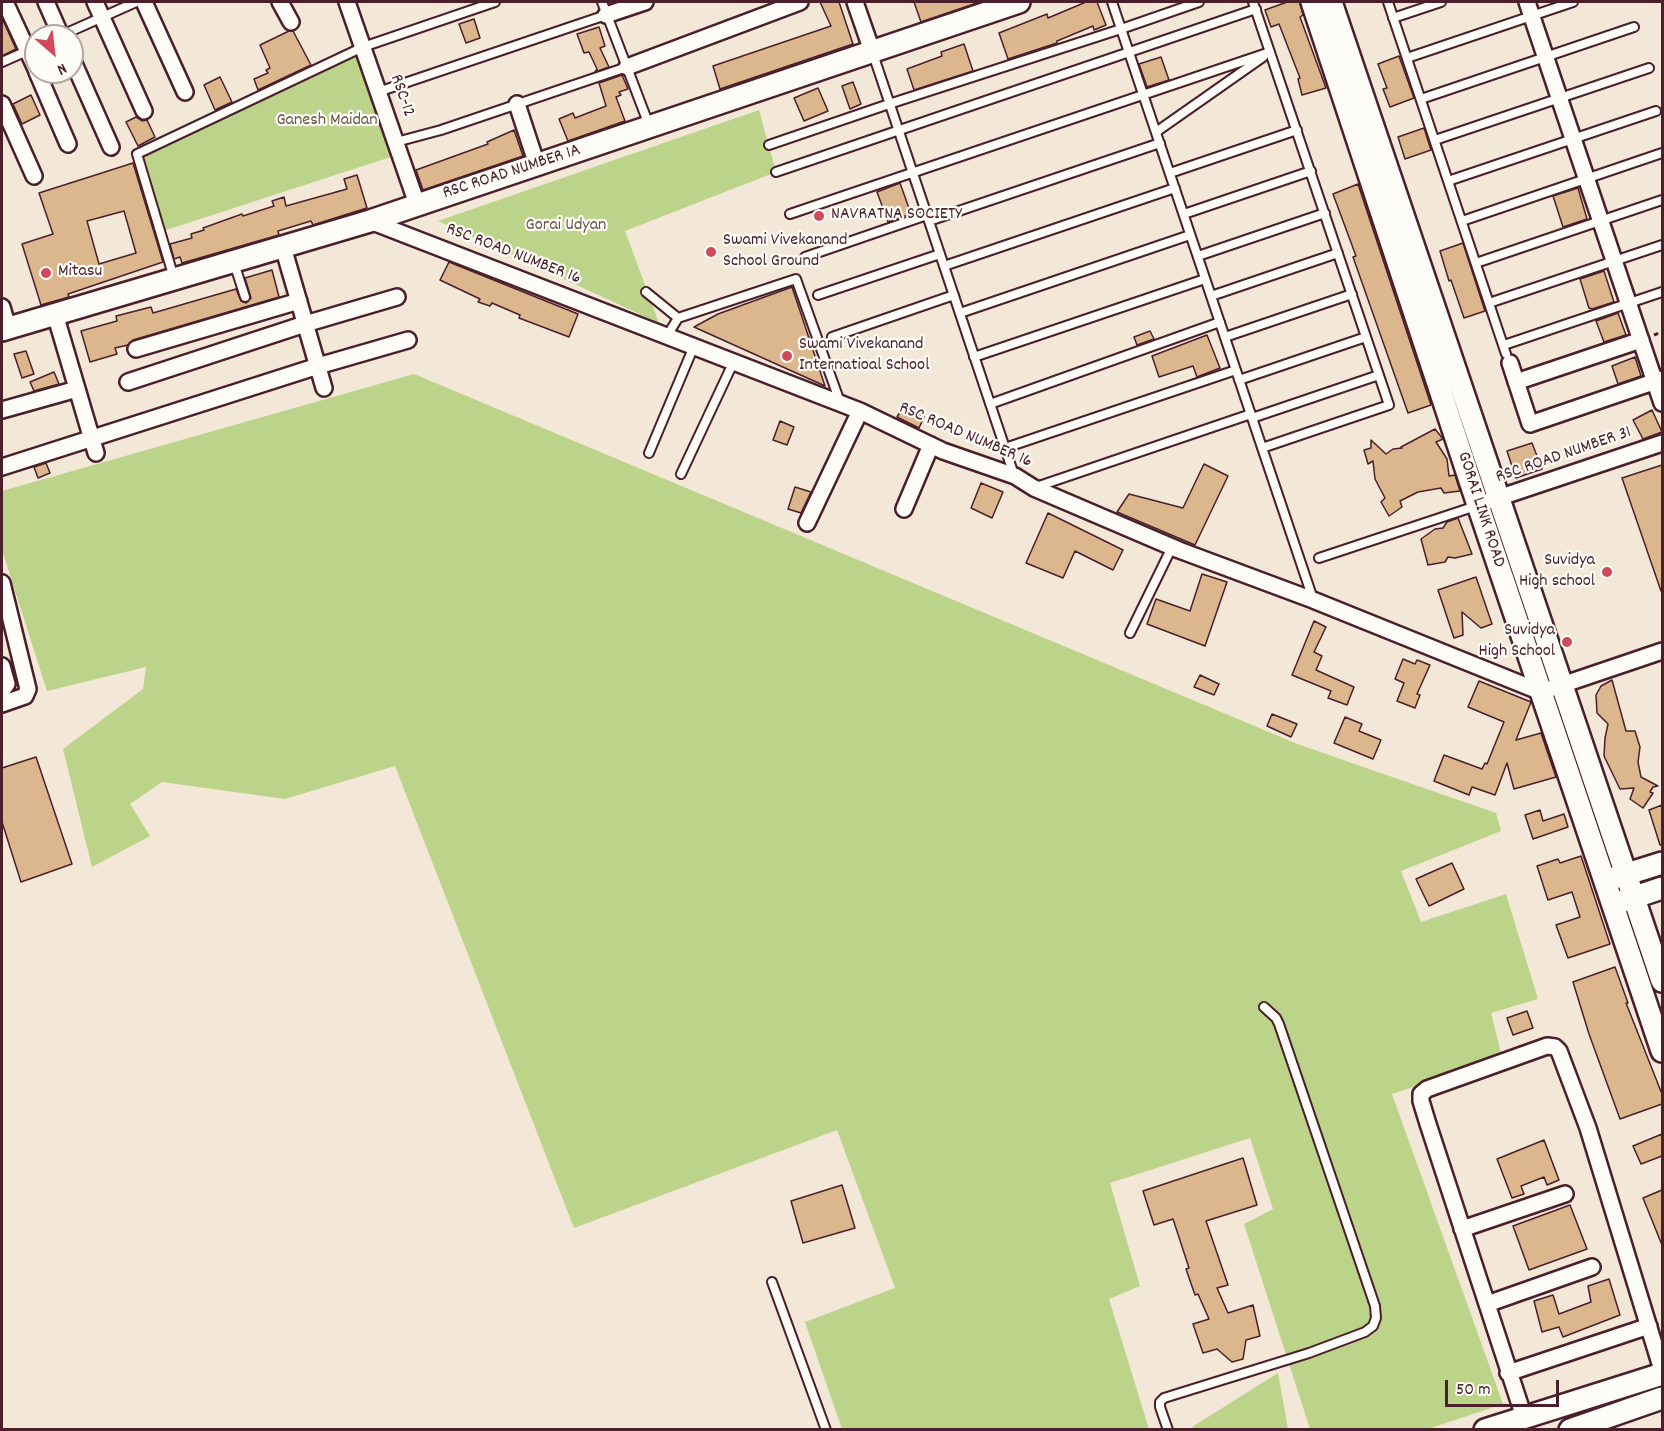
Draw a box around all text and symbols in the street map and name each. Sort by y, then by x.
north arrow [24,24,84,84]
text: N [53,57,71,81]
street label: RSC-12 [384,72,418,120]
park label: Ganesh Maidan [276,111,378,133]
street label: RSC ROAD NUMBER 1A [440,141,584,205]
place label: NAVRATNA SOCIETY [831,205,962,227]
marker: NAVRATNA SOCIETY [812,209,826,223]
park label: Gorai Udyan [526,216,606,238]
street label: RSC ROAD NUMBER 16 [443,219,583,291]
place label: Swami Vivekanand School Ground [723,231,847,274]
marker: Swami Vivekanand School Ground [704,245,718,259]
place label: Mitasu [58,262,102,284]
marker: Mitasu [39,266,53,280]
place label: Swami Vivekanand Internatioal School [799,335,929,378]
marker: Swami Vivekanand Internatioal School [780,349,794,363]
street label: RSC ROAD NUMBER 16 [895,398,1035,474]
street label: RSC ROAD NUMBER 31 [1493,423,1635,489]
street label: GORAI LINK ROAD [1451,450,1509,570]
place label: Suvidya High school [1519,551,1595,594]
marker: Suvidya High school [1600,565,1614,579]
place label: Suvidya High School [1479,621,1555,664]
marker: Suvidya High School [1560,635,1574,649]
scale bar [1448,1368,1562,1406]
text: 50 m [1456,1378,1491,1403]

